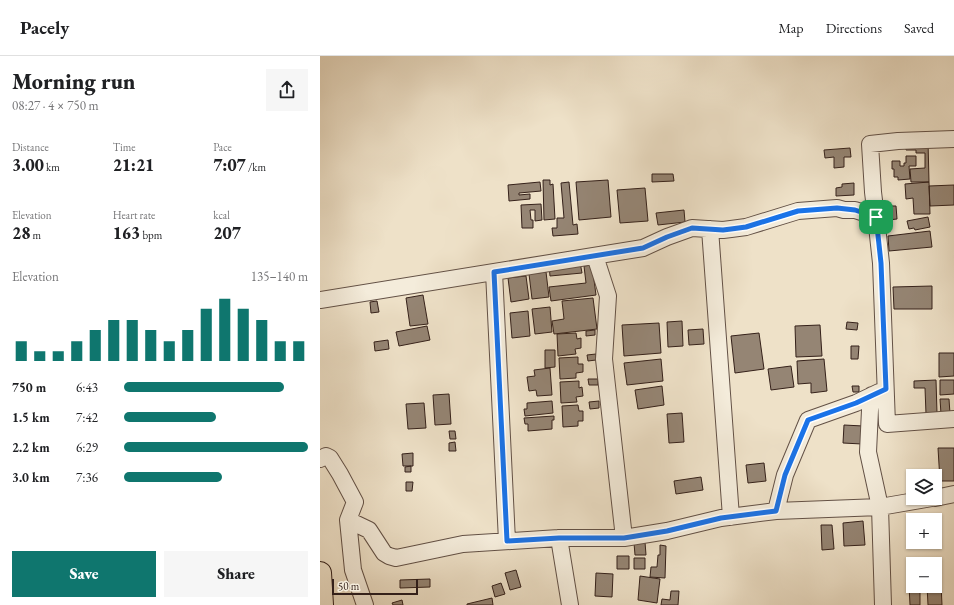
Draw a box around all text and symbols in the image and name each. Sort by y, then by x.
text: Pacely [20,15,69,40]
text: Map [778,19,804,37]
text: Directions [826,19,882,37]
text: Saved [904,19,934,37]
text: Morning run [12,67,136,96]
button: share [266,69,308,111]
text: 08:27 · 4 × 750 m [12,97,99,114]
text: Distance [12,140,49,154]
text: Time [113,140,136,154]
text: Pace [213,140,232,154]
text: 3.00 [12,154,44,176]
text: 21:21 [113,154,154,176]
text: 7:07 [213,154,246,176]
text: km [44,160,60,174]
text: /km [246,160,266,174]
pin [859,200,893,234]
icon: arrive [865,206,887,228]
text: Elevation [12,208,52,222]
text: Heart rate [113,208,155,222]
text: kcal [213,208,230,222]
text: 28 [12,222,30,244]
text: 163 [113,222,140,244]
text: 207 [213,222,241,244]
text: m [30,228,41,242]
text: bpm [140,228,162,242]
text: Elevation [12,268,59,285]
text: 135–140 m [251,268,308,285]
text: 750 m [12,379,46,396]
text: 6:43 [76,379,98,396]
text: 1.5 km [12,409,50,426]
text: 7:42 [76,409,98,426]
text: 2.2 km [12,439,50,456]
text: 6:29 [76,439,98,456]
text: 3.0 km [12,469,50,486]
text: 7:36 [76,469,98,486]
map controls [906,469,942,593]
button: layers [906,469,942,505]
button: + [906,513,942,549]
button: Save [12,551,156,597]
button: Share [164,551,308,597]
button: − [906,557,942,593]
scale bar [332,577,418,596]
text: 50 m [338,579,359,593]

